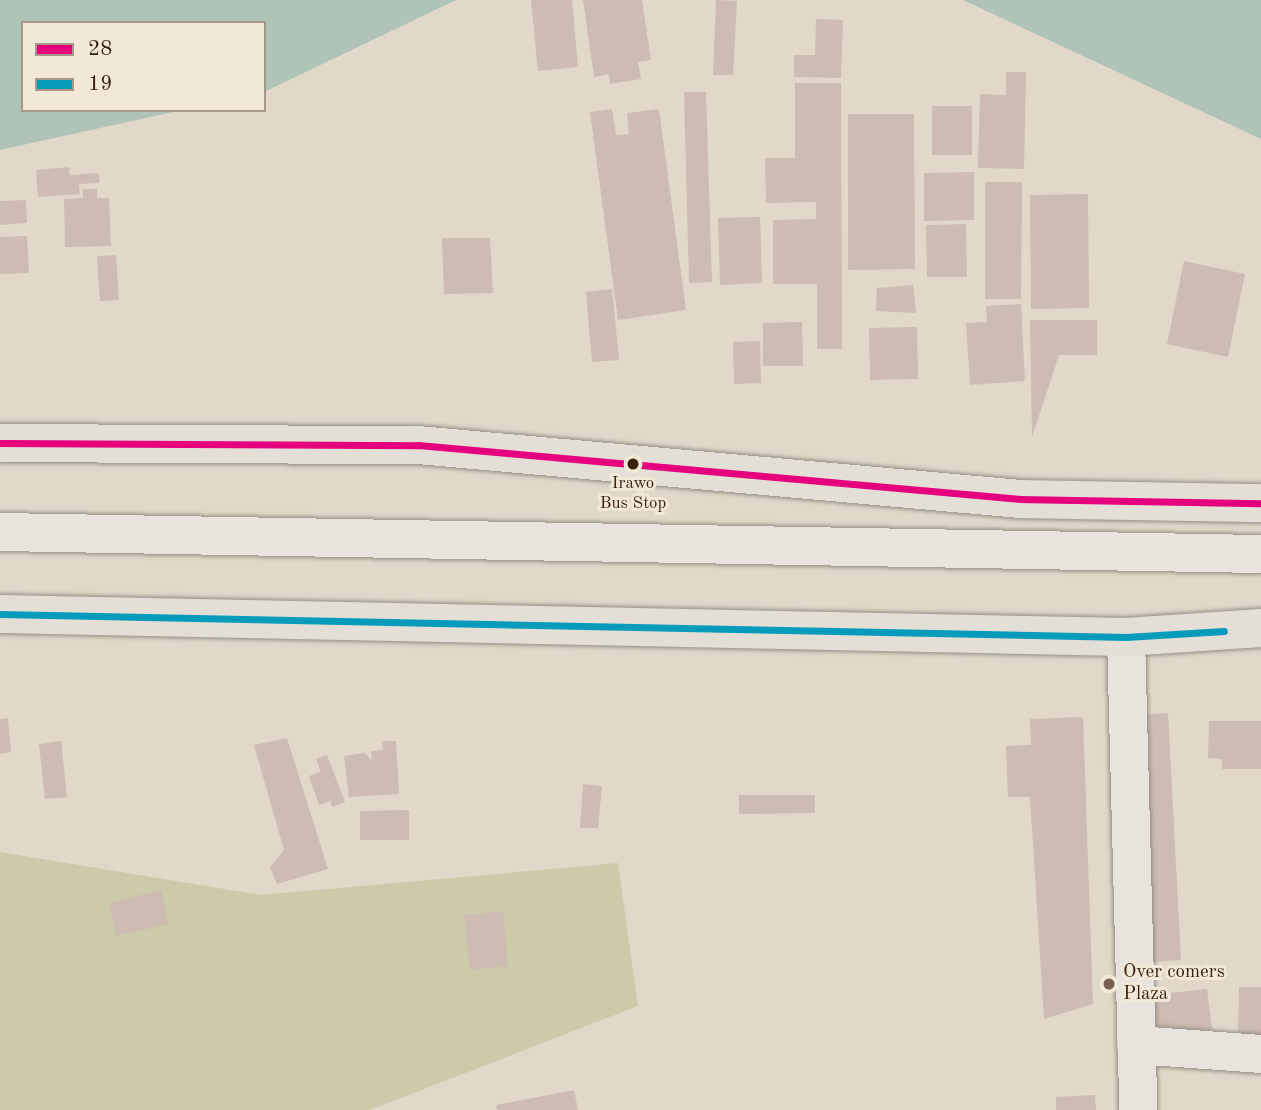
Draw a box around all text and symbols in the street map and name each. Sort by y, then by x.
legend [21,21,266,112]
text: 28 [88,39,112,60]
text: 19 [88,74,112,95]
marker: Irawo Bus Stop [626,457,640,471]
place label: Irawo Bus Stop [600,474,666,514]
place label: Over comers Plaza [1123,962,1225,1006]
marker: Over comers Plaza [1101,976,1117,992]

